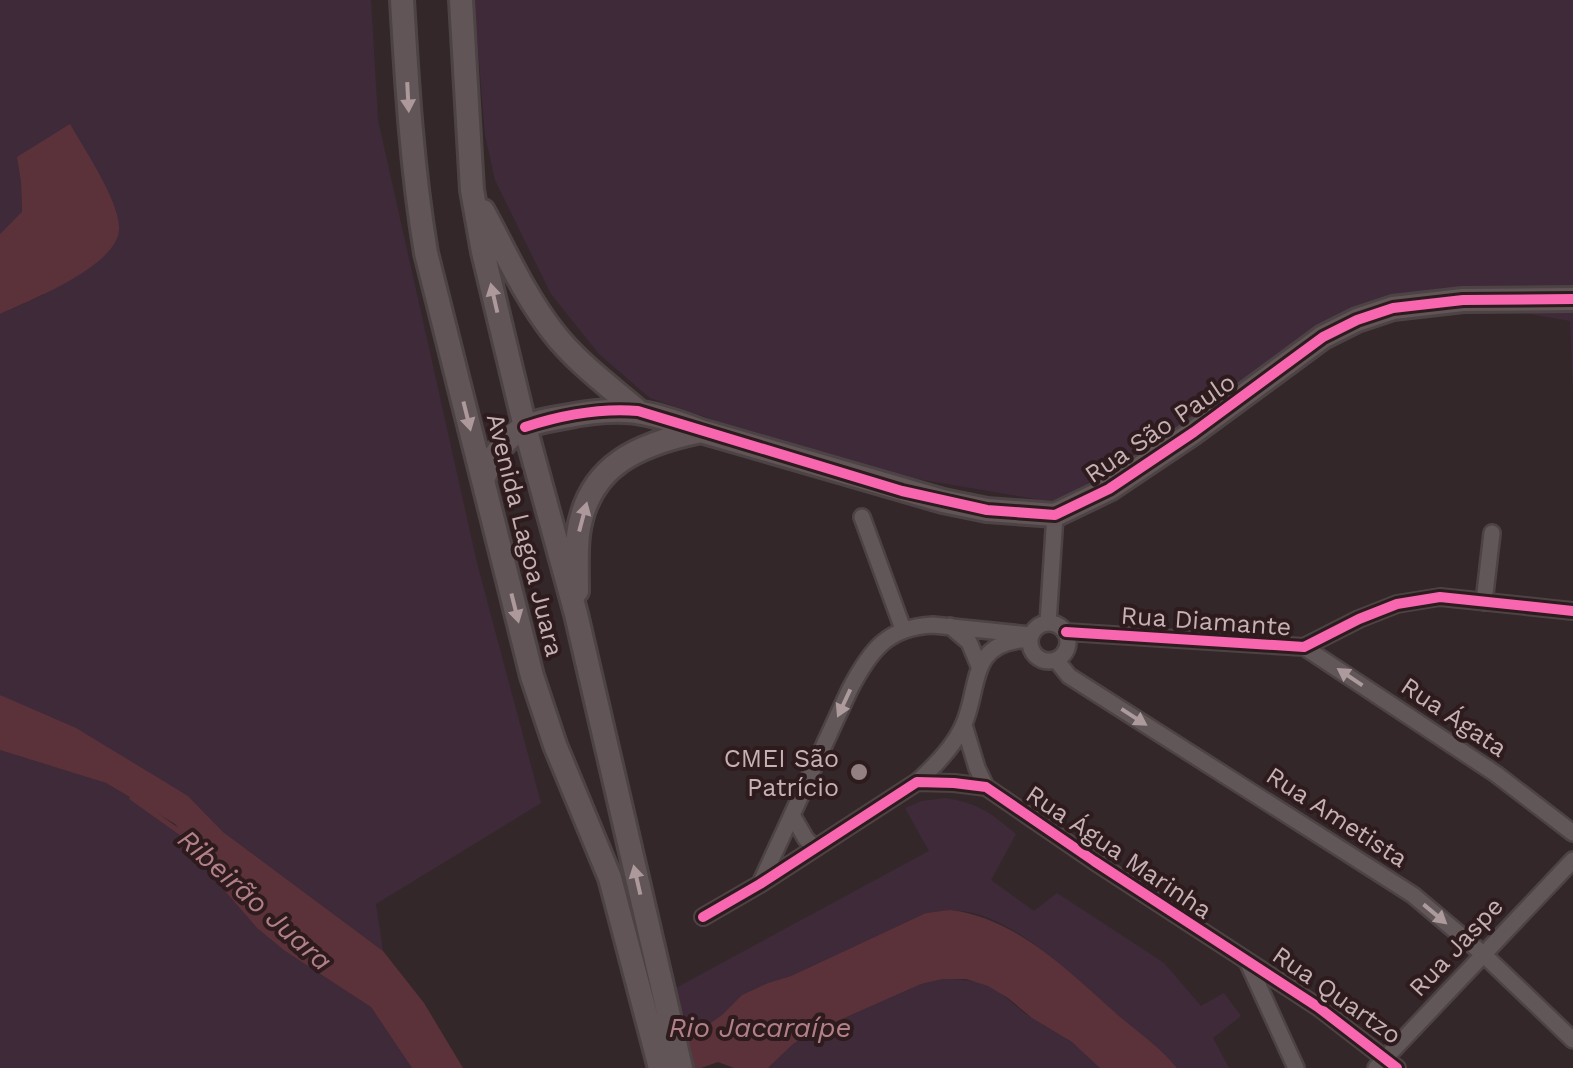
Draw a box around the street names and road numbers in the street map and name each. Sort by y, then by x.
street label: Rua São Paulo [1079,367,1241,489]
street label: Avenida Lagoa Juara [481,410,569,660]
street label: Rua Diamante [1120,601,1292,641]
street label: Rua Ágata [1396,671,1512,763]
street label: Rua Ametista [1261,761,1413,873]
street label: Rua Água Marinha [1021,779,1217,925]
street label: Rua Jaspe [1403,892,1509,1002]
street label: Rua Quartzo [1267,940,1407,1050]

